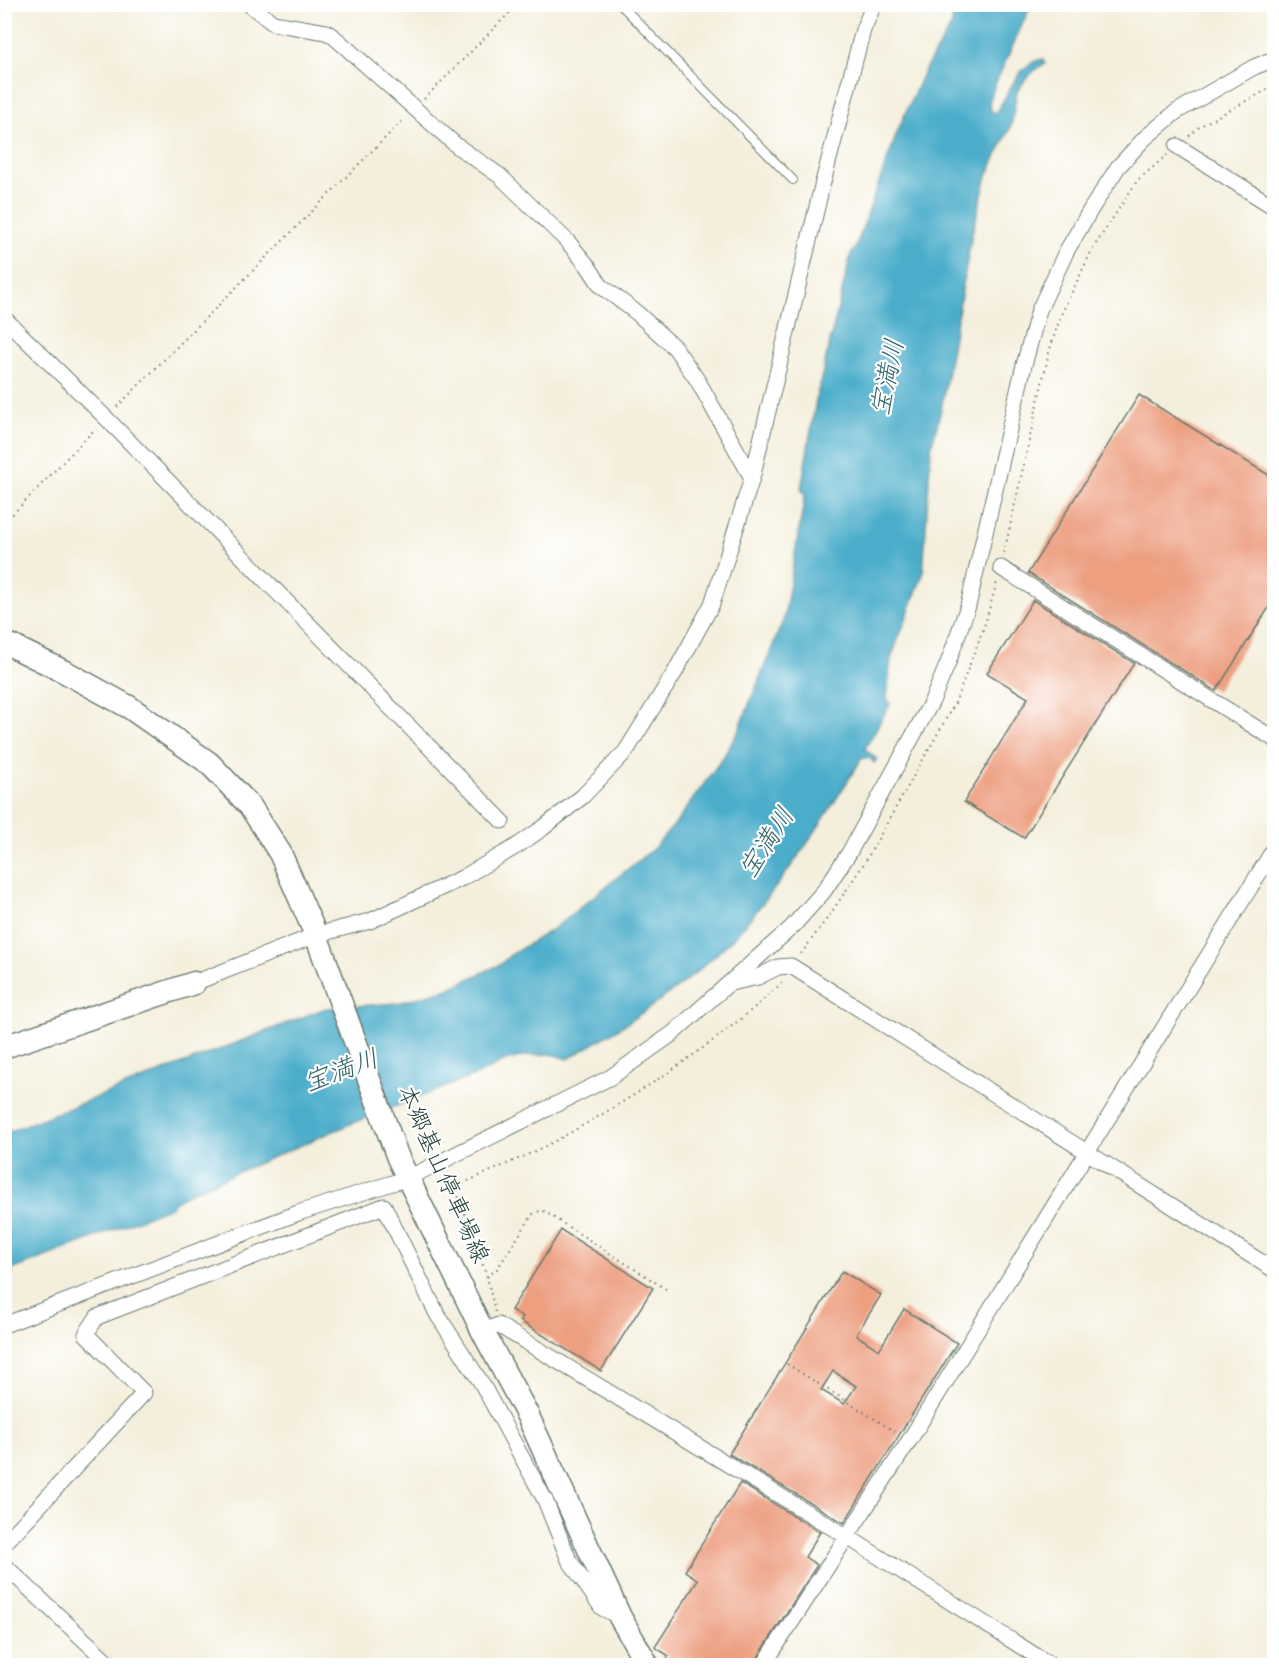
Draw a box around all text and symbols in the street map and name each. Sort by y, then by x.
water label: 宝満川 [864,336,916,420]
water label: 宝満川 [732,801,806,887]
water label: 宝満川 [299,1042,385,1104]
street label: 本郷基山停車場線 [386,1080,496,1270]

